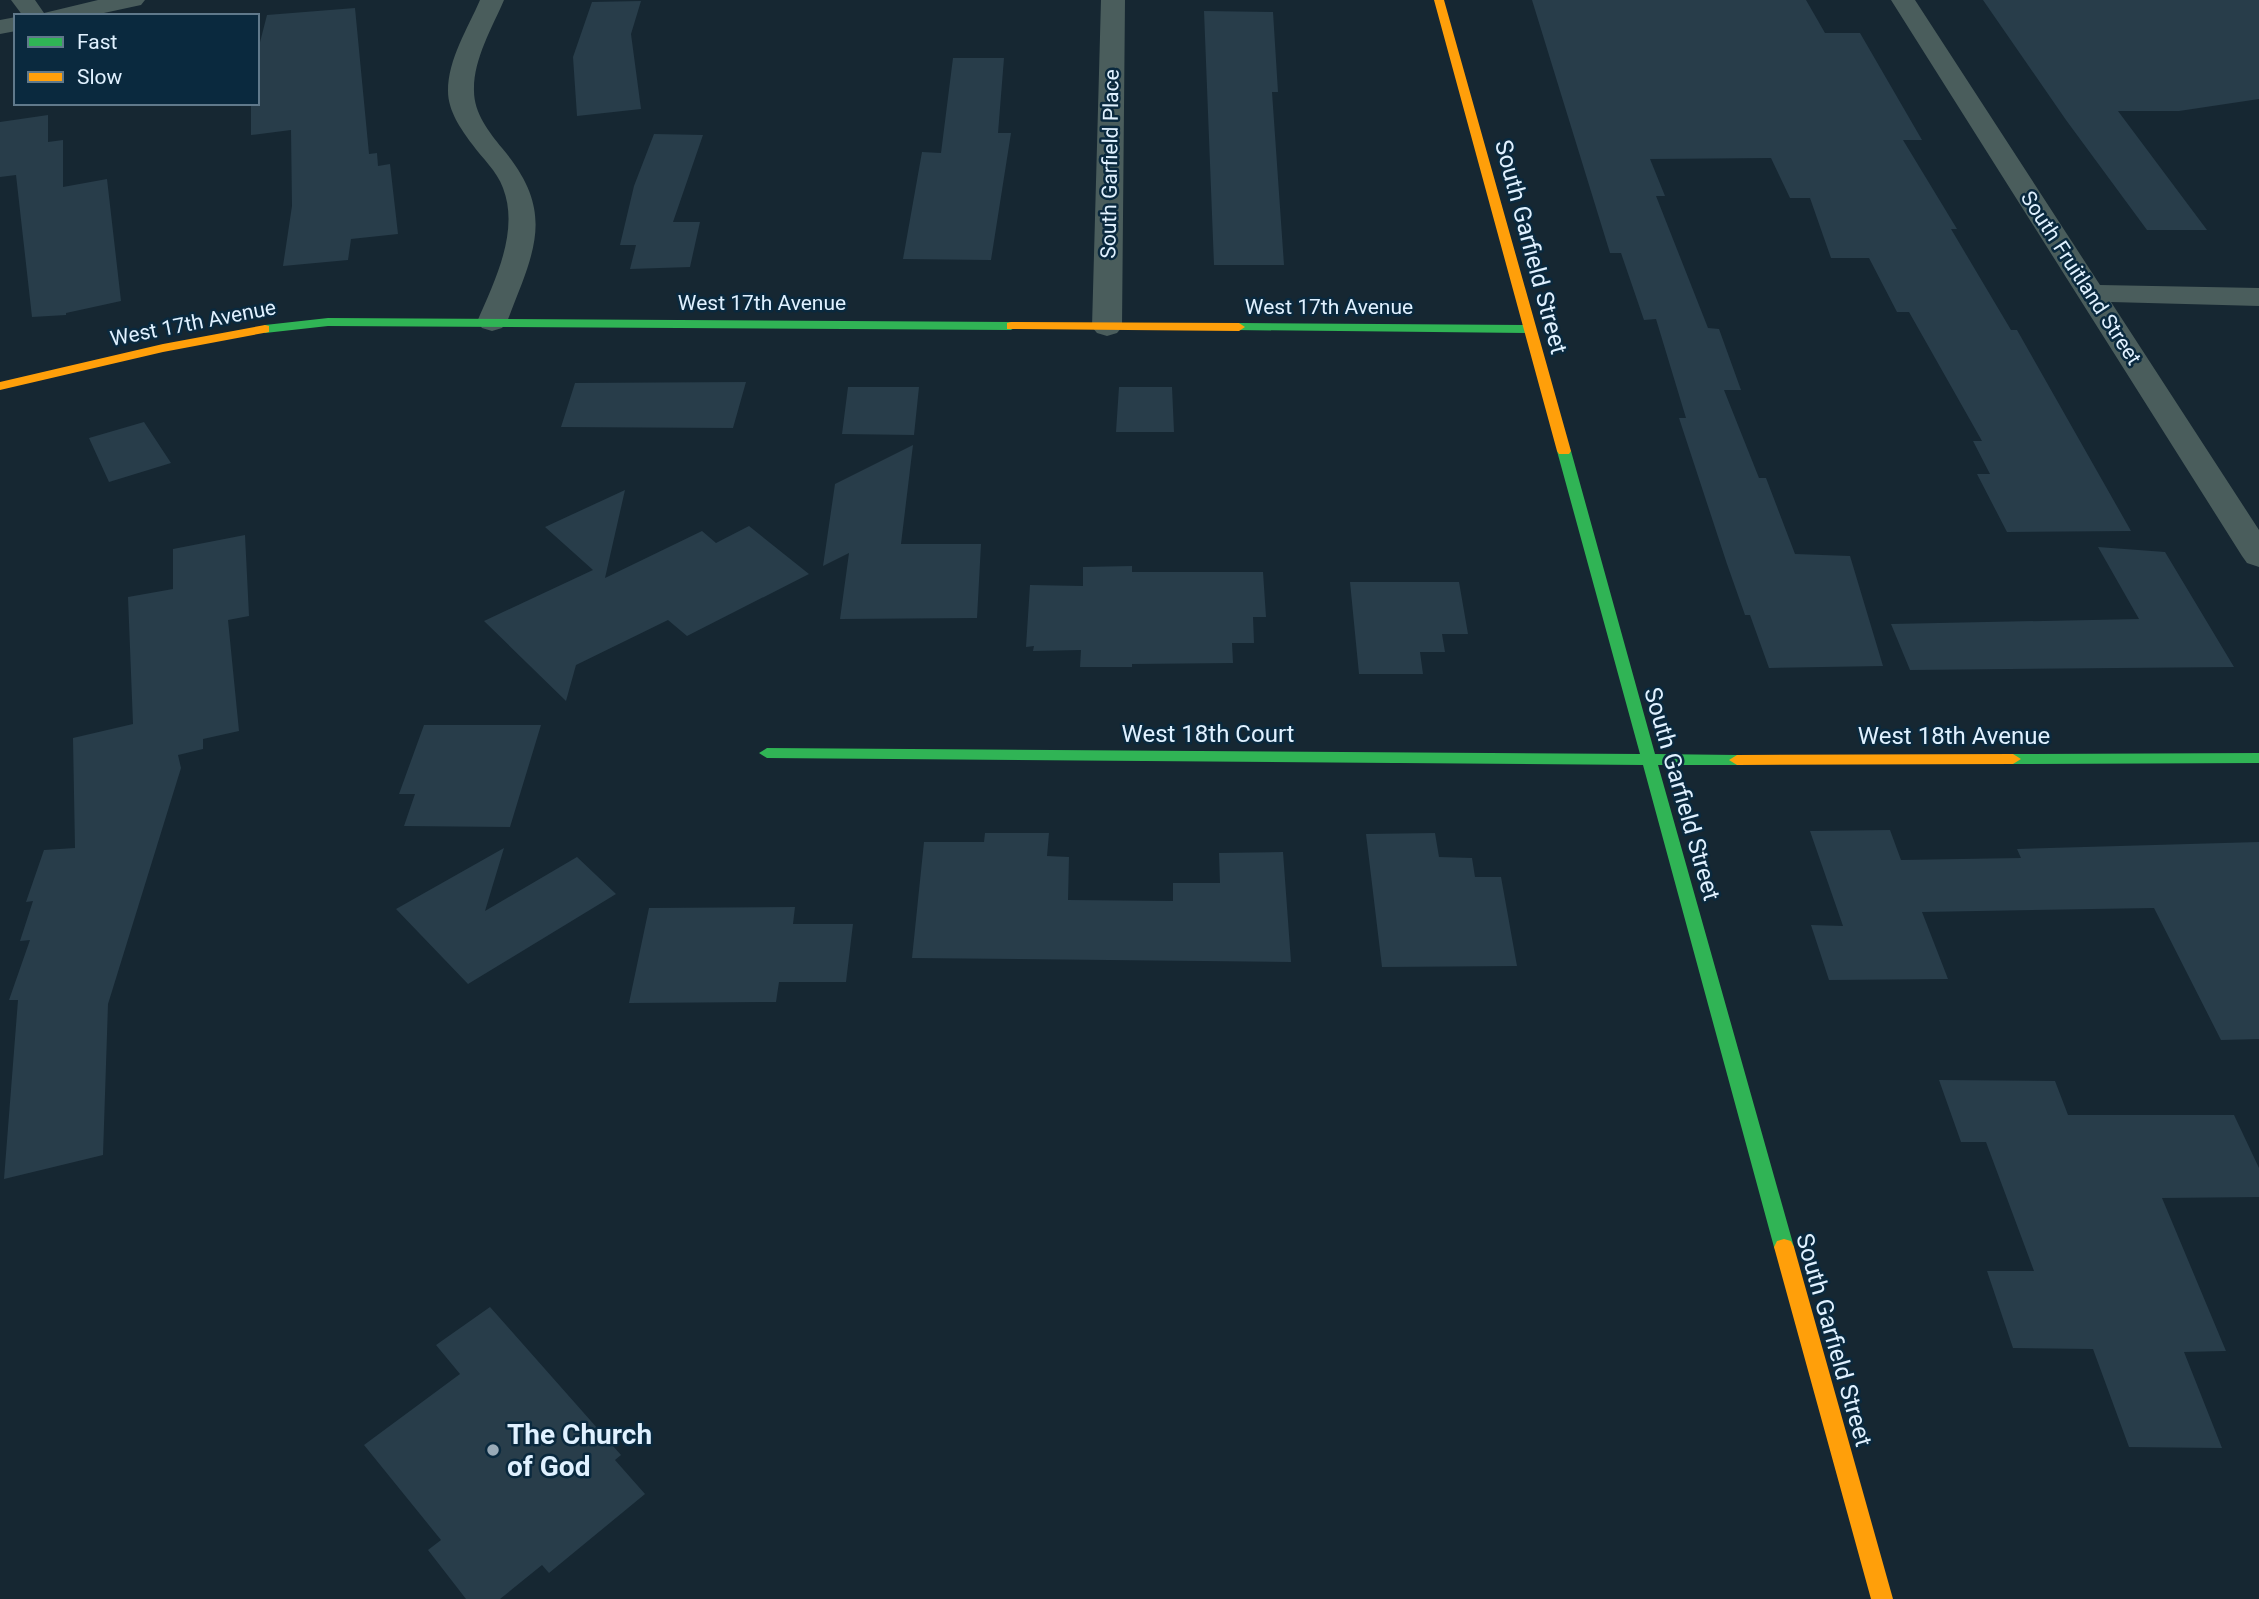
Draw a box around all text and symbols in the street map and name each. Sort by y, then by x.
legend [14,14,259,105]
text: Fast [77,30,118,54]
text: Slow [77,65,123,89]
street label: South Garfield Place [1096,69,1124,259]
street label: South Garfield Street [1489,137,1573,357]
street label: South Fruitland Street [2016,187,2146,369]
street label: West 17th Avenue [678,291,846,315]
street label: West 17th Avenue [108,295,278,351]
street label: West 17th Avenue [1245,295,1413,319]
street label: South Garfield Street [1638,684,1726,904]
street label: West 18th Court [1122,720,1295,748]
street label: West 18th Avenue [1858,722,2050,750]
street label: South Garfield Street [1790,1230,1878,1450]
place label: The Church of God [507,1418,652,1483]
marker: The Church of God [485,1442,501,1458]

